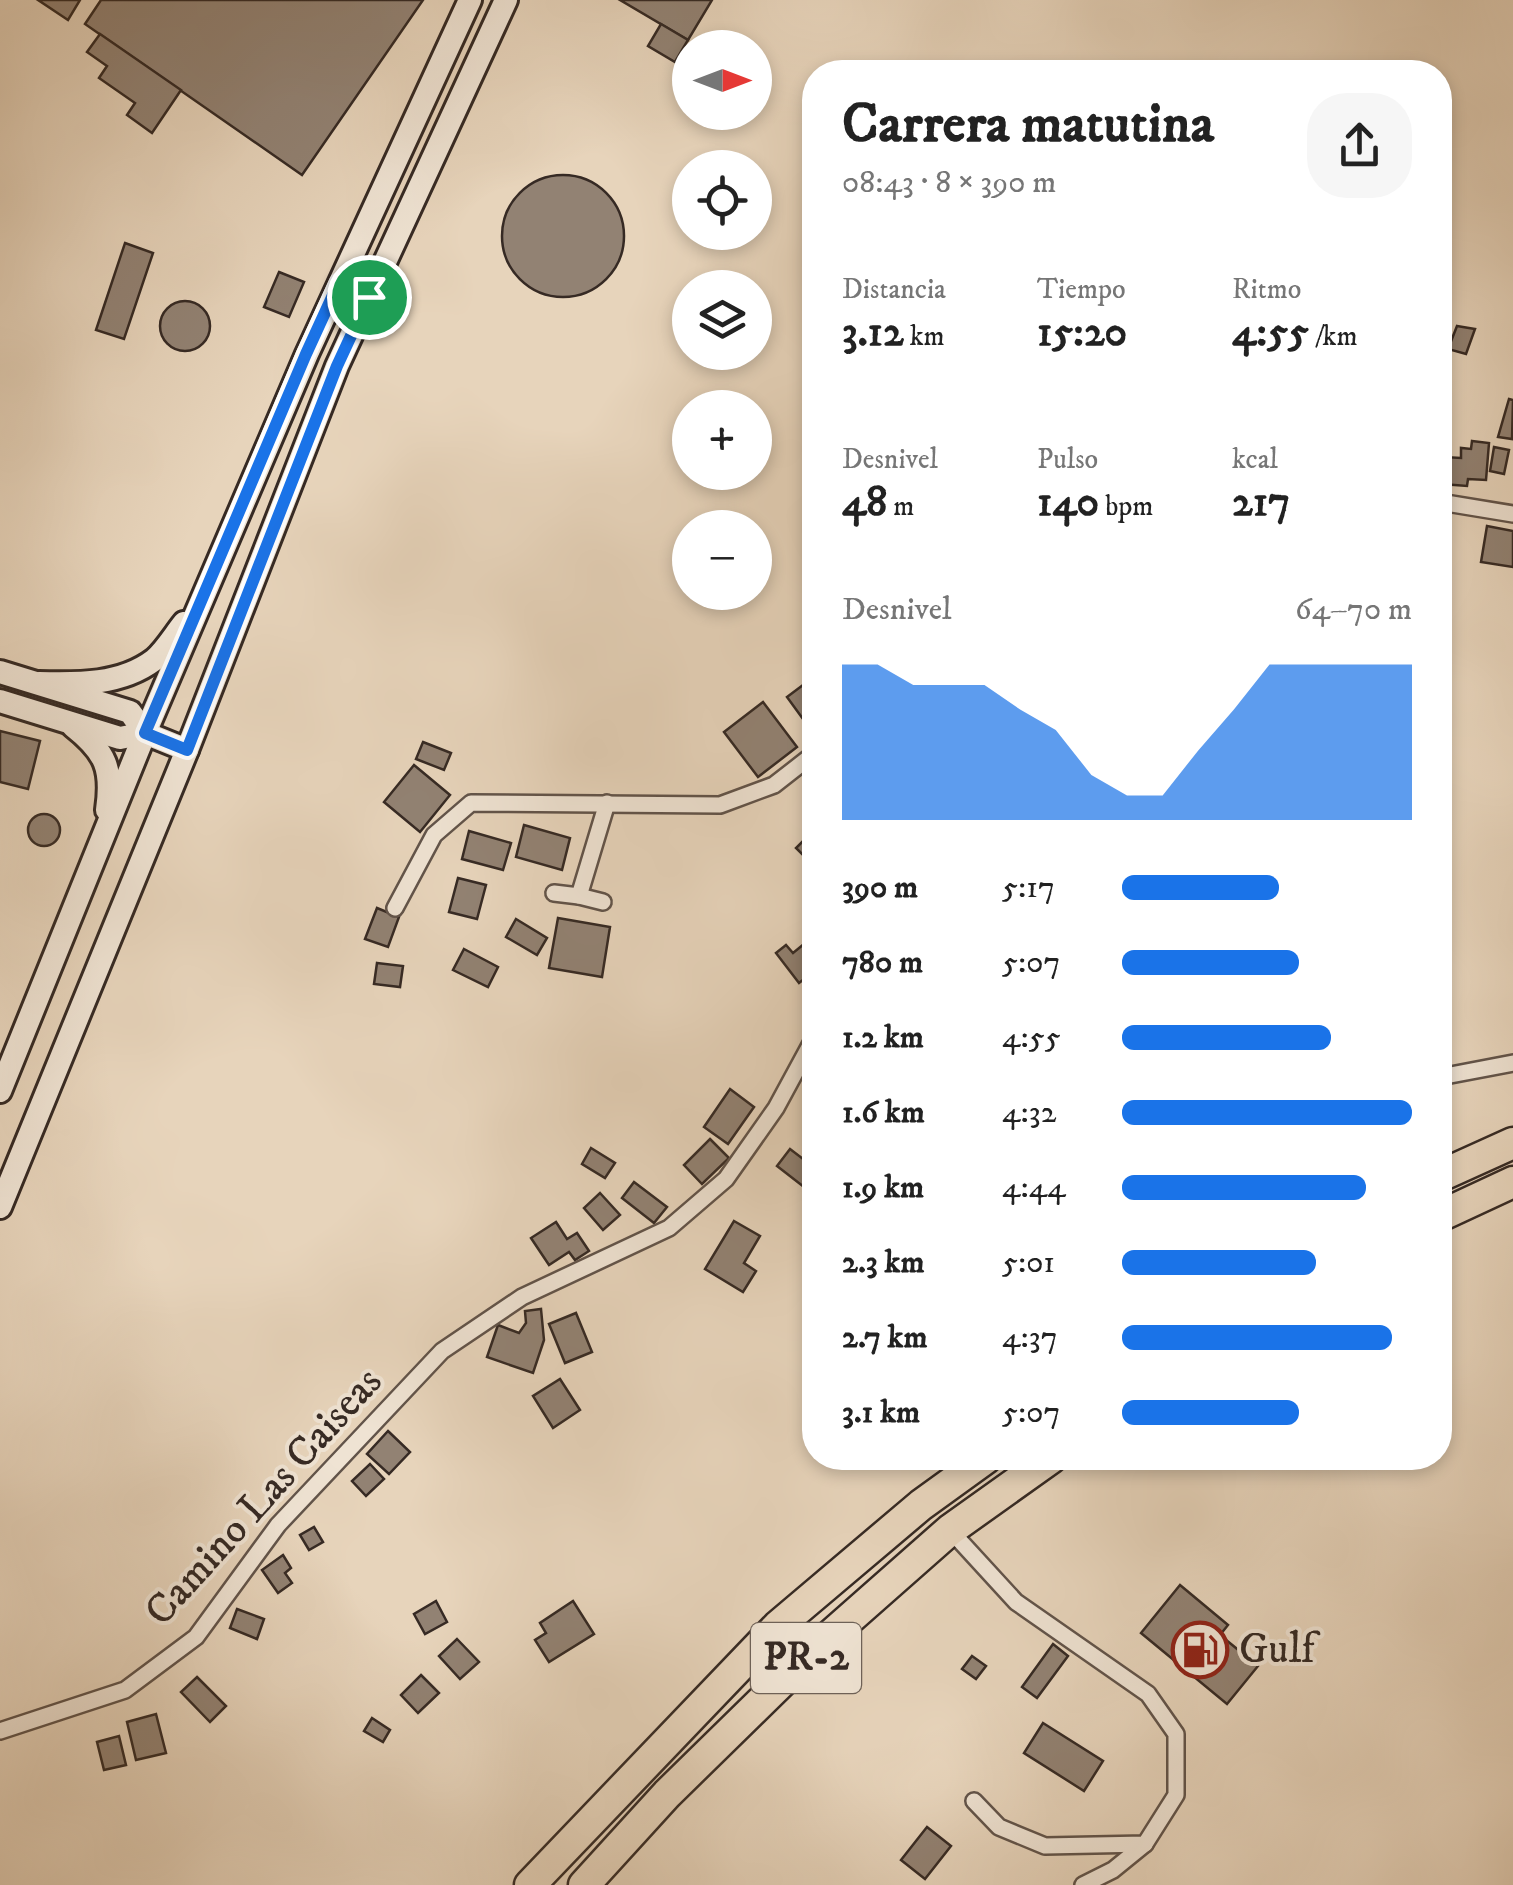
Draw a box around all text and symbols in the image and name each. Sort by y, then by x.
north arrow [672,30,772,130]
map controls [672,30,772,610]
text: Carrera matutina [842,91,1214,160]
button: share [1307,93,1412,198]
button: locate [672,150,772,250]
text: 08:43 · 8 × 390 m [842,163,1056,203]
pin [327,255,412,340]
icon: arrive [342,270,397,325]
button: layers [672,270,772,370]
text: Distancia [842,272,946,307]
text: Tiempo [1037,272,1126,307]
text: Ritmo [1232,272,1301,307]
text: 3.12 [842,307,904,359]
text: 15:20 [1037,307,1127,359]
text: 4:55 [1232,307,1309,359]
text: km [904,319,945,354]
text: /km [1309,319,1357,354]
button: + [672,390,772,490]
text: Desnivel [842,442,938,477]
text: Pulso [1037,442,1098,477]
text: kcal [1232,442,1278,477]
text: 48 [842,477,887,529]
text: 140 [1037,477,1099,529]
text: 217 [1232,477,1290,529]
text: m [887,489,914,524]
text: bpm [1099,489,1153,524]
button: − [672,510,772,610]
text: Desnivel [842,590,952,630]
text: 64–70 m [1295,590,1412,630]
text: 390 m [842,868,918,908]
text: 5:17 [1002,868,1055,908]
text: 780 m [842,943,923,983]
text: 5:07 [1002,943,1060,983]
text: 1.2 km [842,1018,924,1058]
text: 4:55 [1002,1018,1061,1058]
text: 1.6 km [842,1093,925,1133]
text: 4:32 [1002,1093,1056,1133]
text: 1.9 km [842,1168,924,1208]
text: 4:44 [1002,1168,1066,1208]
text: 2.3 km [842,1243,924,1283]
text: 5:01 [1002,1243,1055,1283]
text: 2.7 km [842,1318,928,1358]
text: 4:37 [1002,1318,1058,1358]
street label: Camino Las Caiseas [134,1357,394,1637]
text: 3.1 km [842,1393,920,1433]
text: 5:07 [1002,1393,1060,1433]
fuel station icon: Gulf [1170,1620,1230,1680]
road number: PR-2 [751,1623,861,1693]
place label: Gulf [1239,1624,1321,1676]

